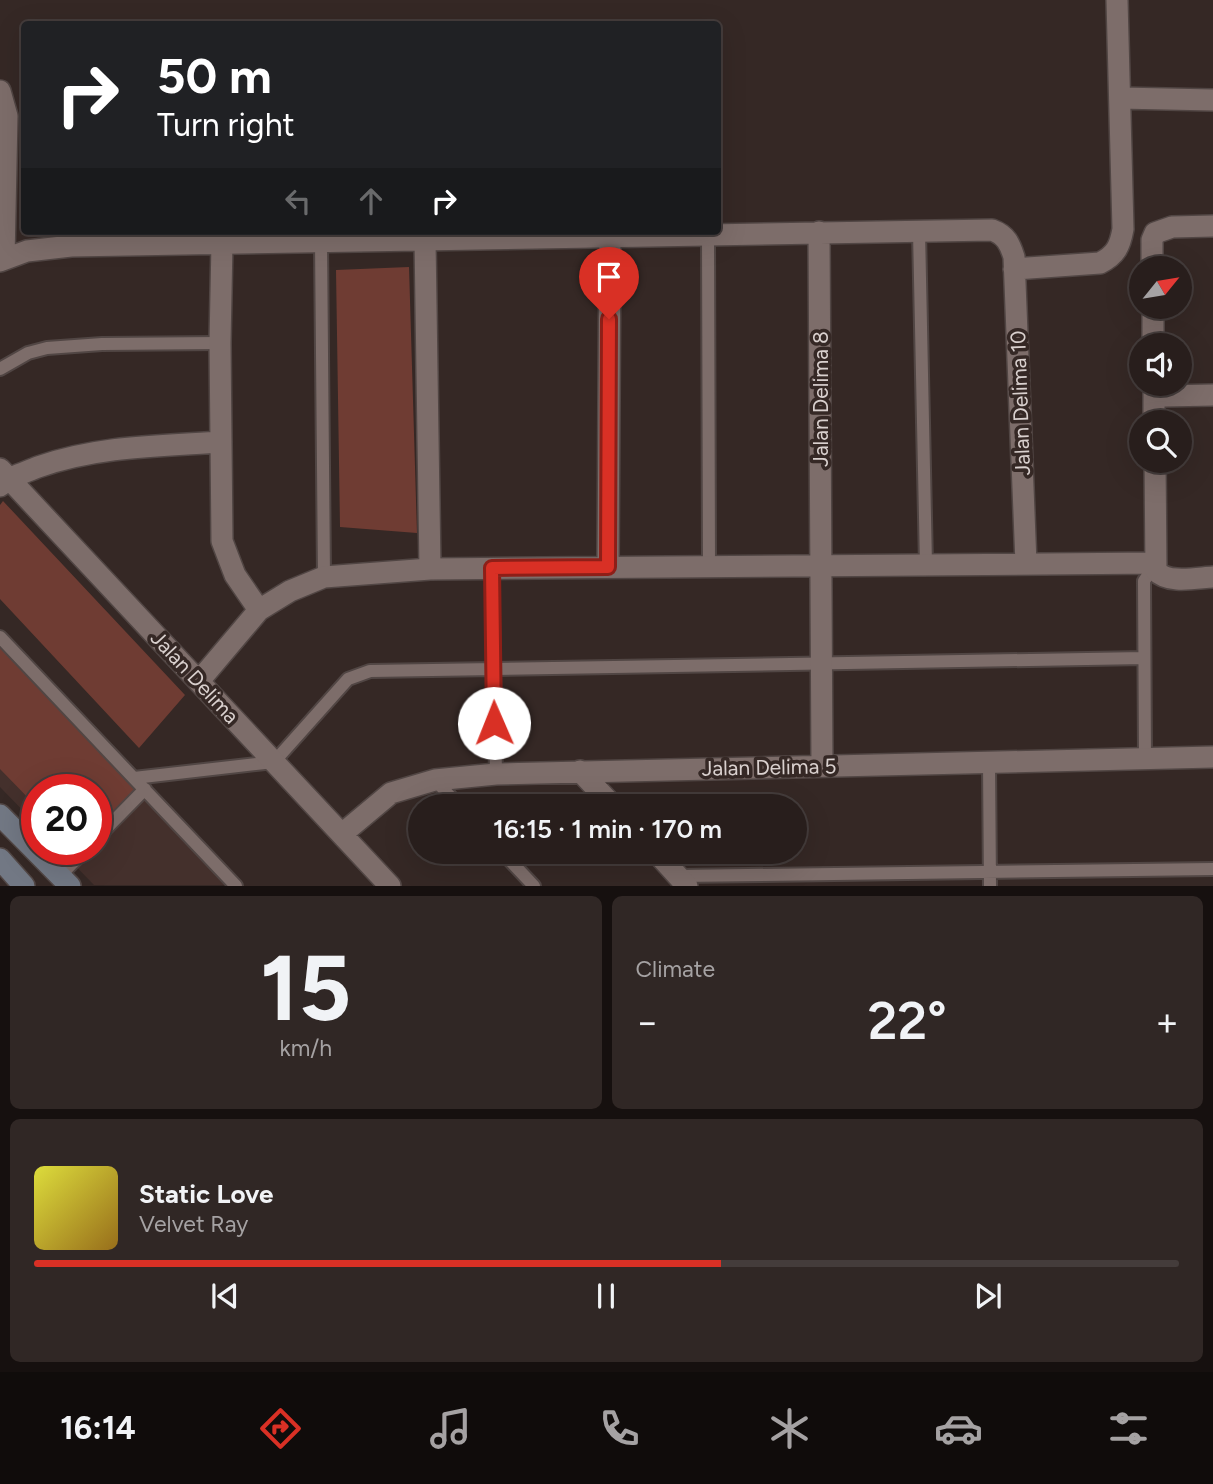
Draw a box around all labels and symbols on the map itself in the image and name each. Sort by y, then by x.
pin [579,247,639,319]
north arrow [1129,256,1192,318]
street label: Jalan Delima 10 [1005,330,1035,476]
street label: Jalan Delima 8 [808,331,833,467]
street label: Jalan Delima [146,625,244,729]
position arrow [457,686,531,760]
street label: Jalan Delima 5 [701,753,837,781]
speed limit sign: 20 [21,774,112,865]

